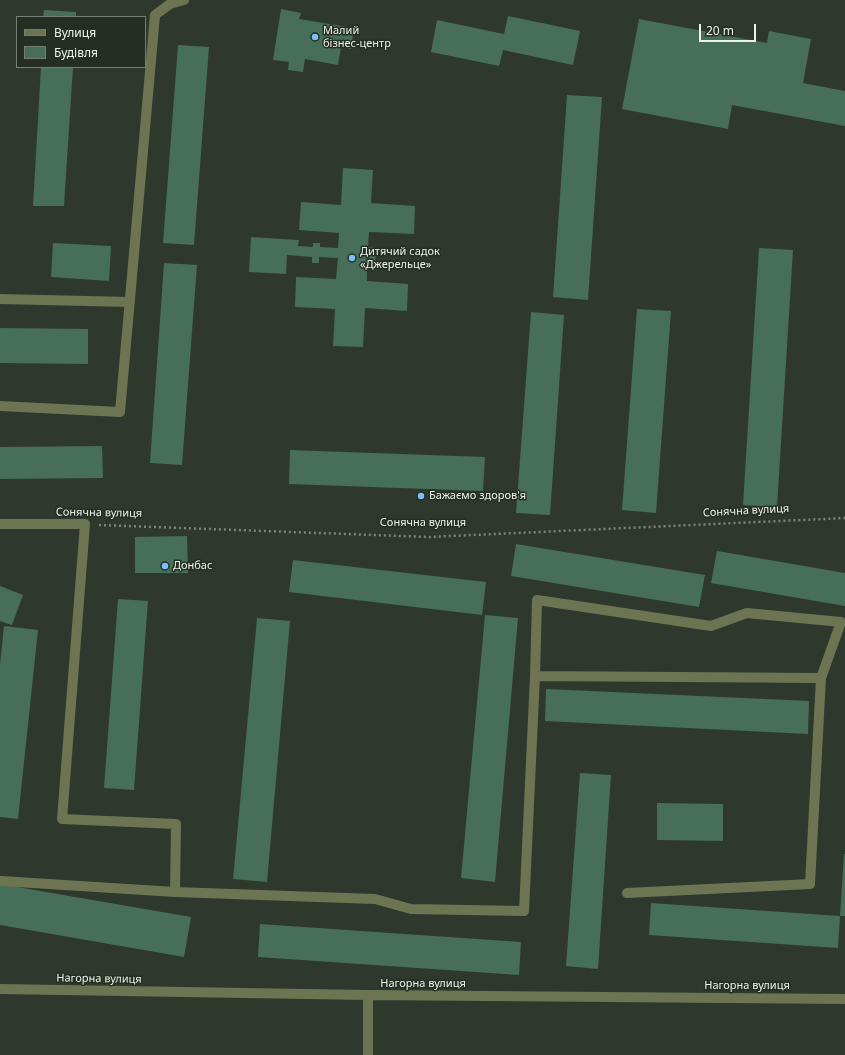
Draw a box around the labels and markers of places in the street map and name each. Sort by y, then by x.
place label: Малий бізнес-центр [323,24,391,50]
marker: Малий бізнес-центр [310,32,320,42]
place label: Дитячий садок «Джерельце» [360,245,440,271]
marker: Дитячий садок «Джерельце» [347,253,357,263]
place label: Бажаємо здоров'я [429,489,526,503]
marker: Бажаємо здоров'я [416,491,426,501]
place label: Донбас [173,559,212,573]
marker: Донбас [160,561,170,571]

